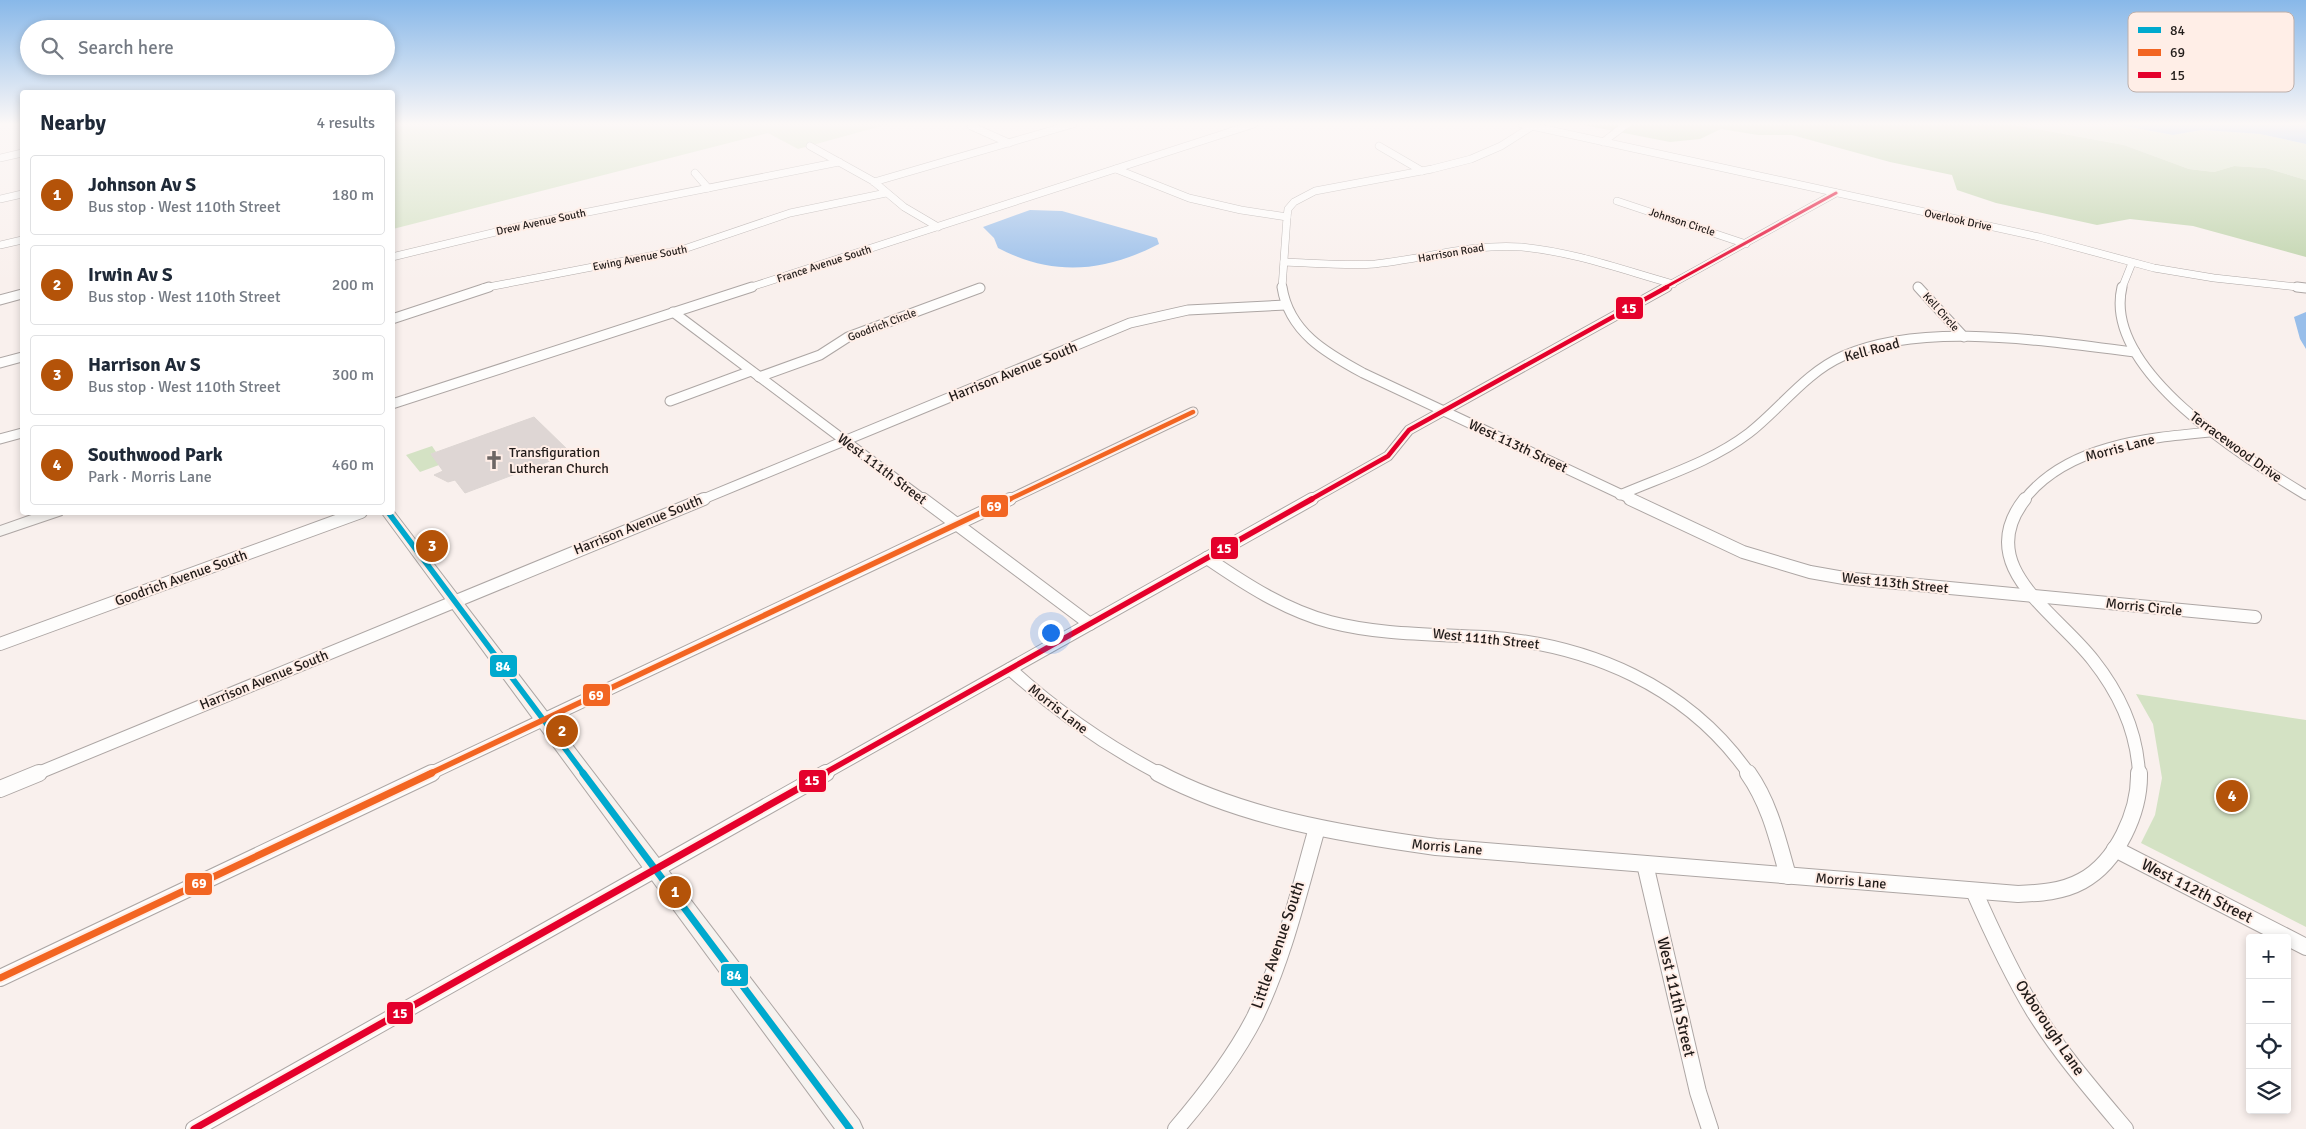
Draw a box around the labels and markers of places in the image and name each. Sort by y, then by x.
place label: Transfiguration Lutheran Church [509,444,609,477]
church icon: Transfiguration Lutheran Church [483,449,505,471]
pin: 3 [416,527,448,565]
pin: 2 [546,712,578,750]
pin: 4 [2216,777,2248,815]
pin: 1 [659,873,691,911]

